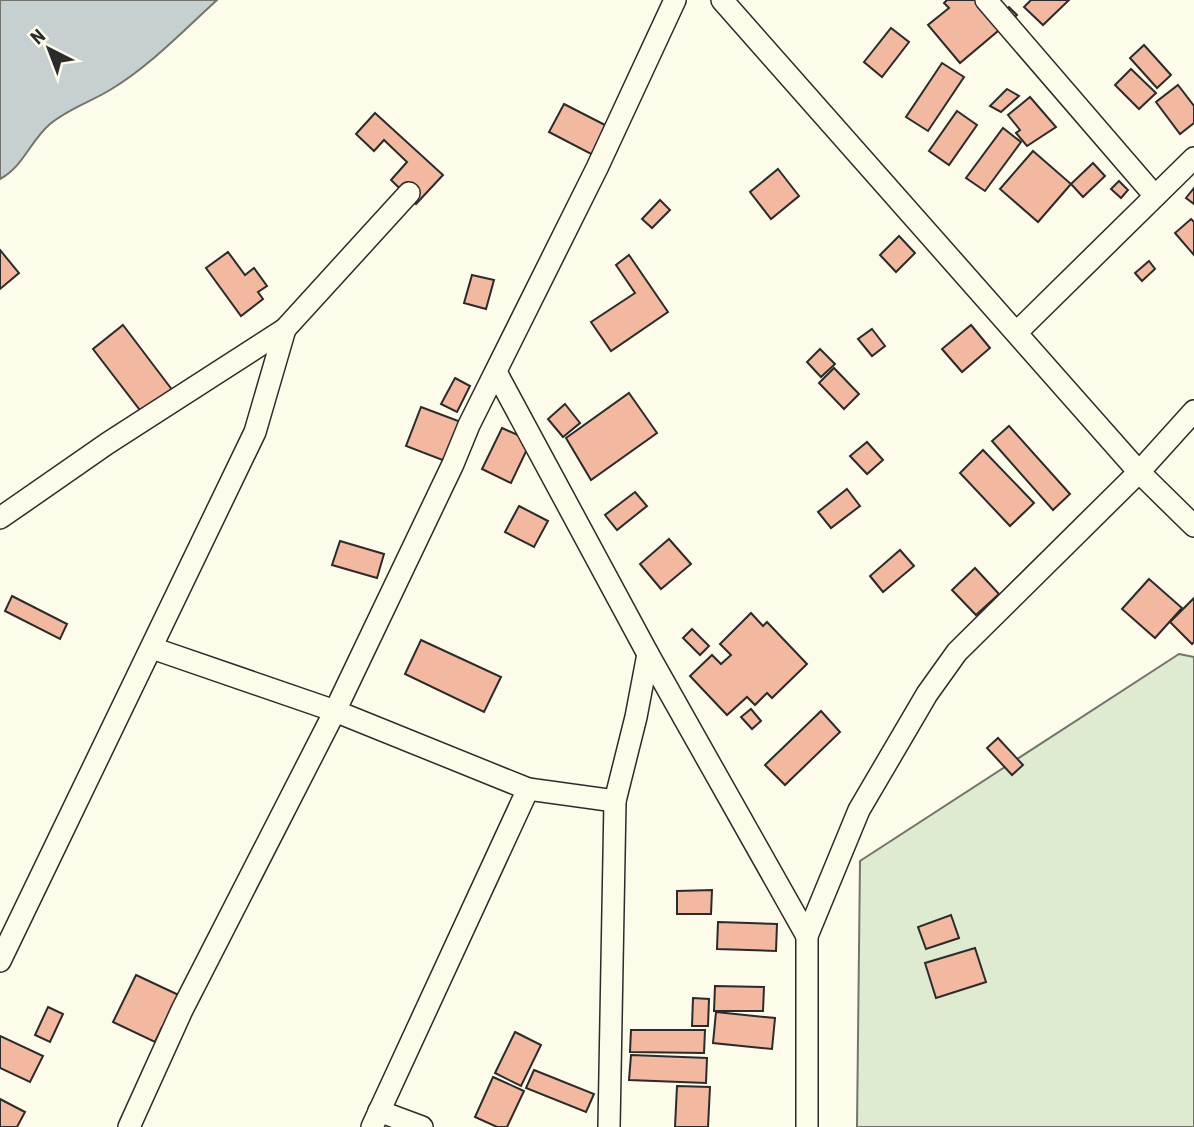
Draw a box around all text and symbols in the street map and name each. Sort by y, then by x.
north arrow [14,14,84,84]
text: N [26,24,50,49]

